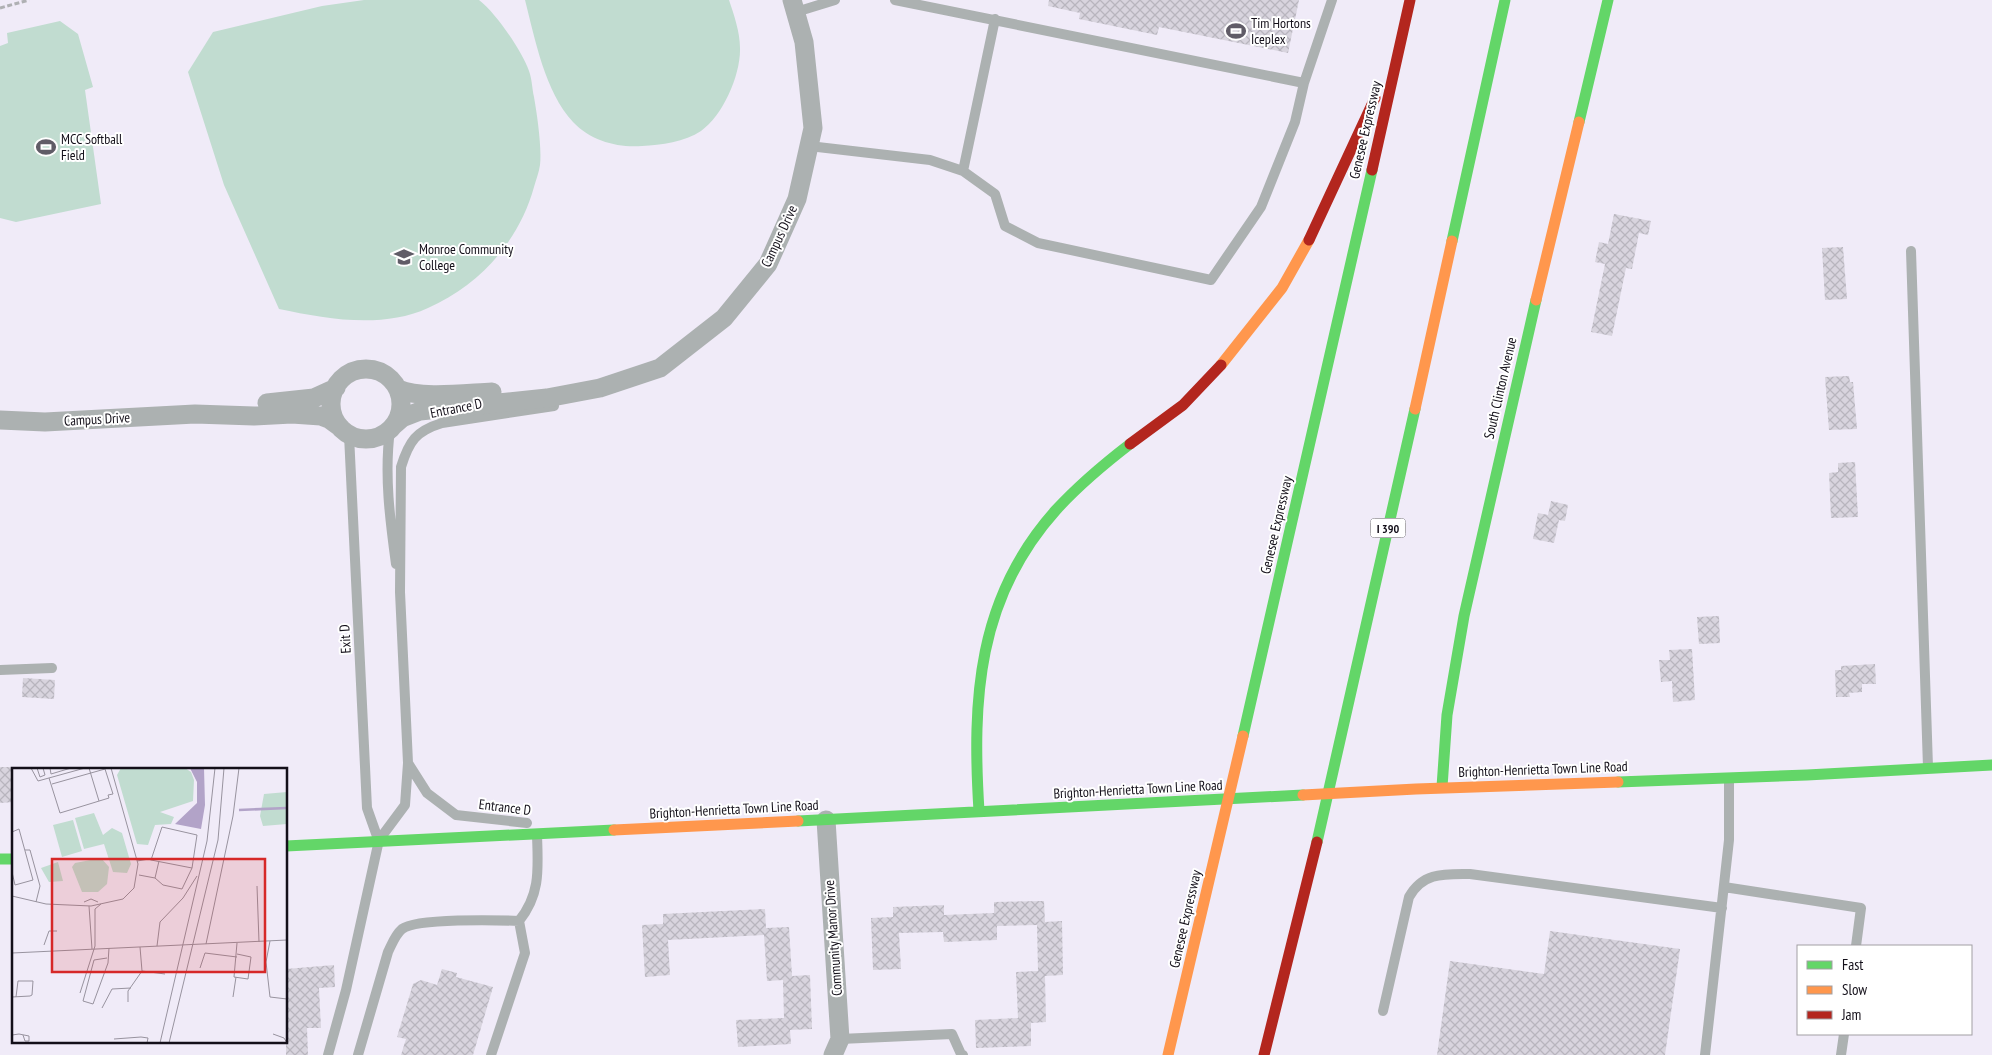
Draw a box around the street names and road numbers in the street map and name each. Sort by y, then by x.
street label: Genesee Expressway [1345,79,1385,181]
street label: Campus Drive [757,202,801,270]
street label: South Clinton Avenue [1480,335,1521,441]
street label: Entrance D [429,394,483,422]
street label: Campus Drive [63,408,131,430]
street label: Genesee Expressway [1256,474,1296,576]
road number: I 390 [1370,518,1406,538]
street label: Exit D [335,624,355,654]
street label: Brighton-Henrietta Town Line Road [1458,757,1628,781]
street label: Brighton-Henrietta Town Line Road [1053,776,1223,802]
street label: Entrance D [478,795,532,819]
street label: Brighton-Henrietta Town Line Road [649,796,819,822]
street label: Genesee Expressway [1165,868,1205,970]
street label: Community Manor Drive [820,879,846,997]

